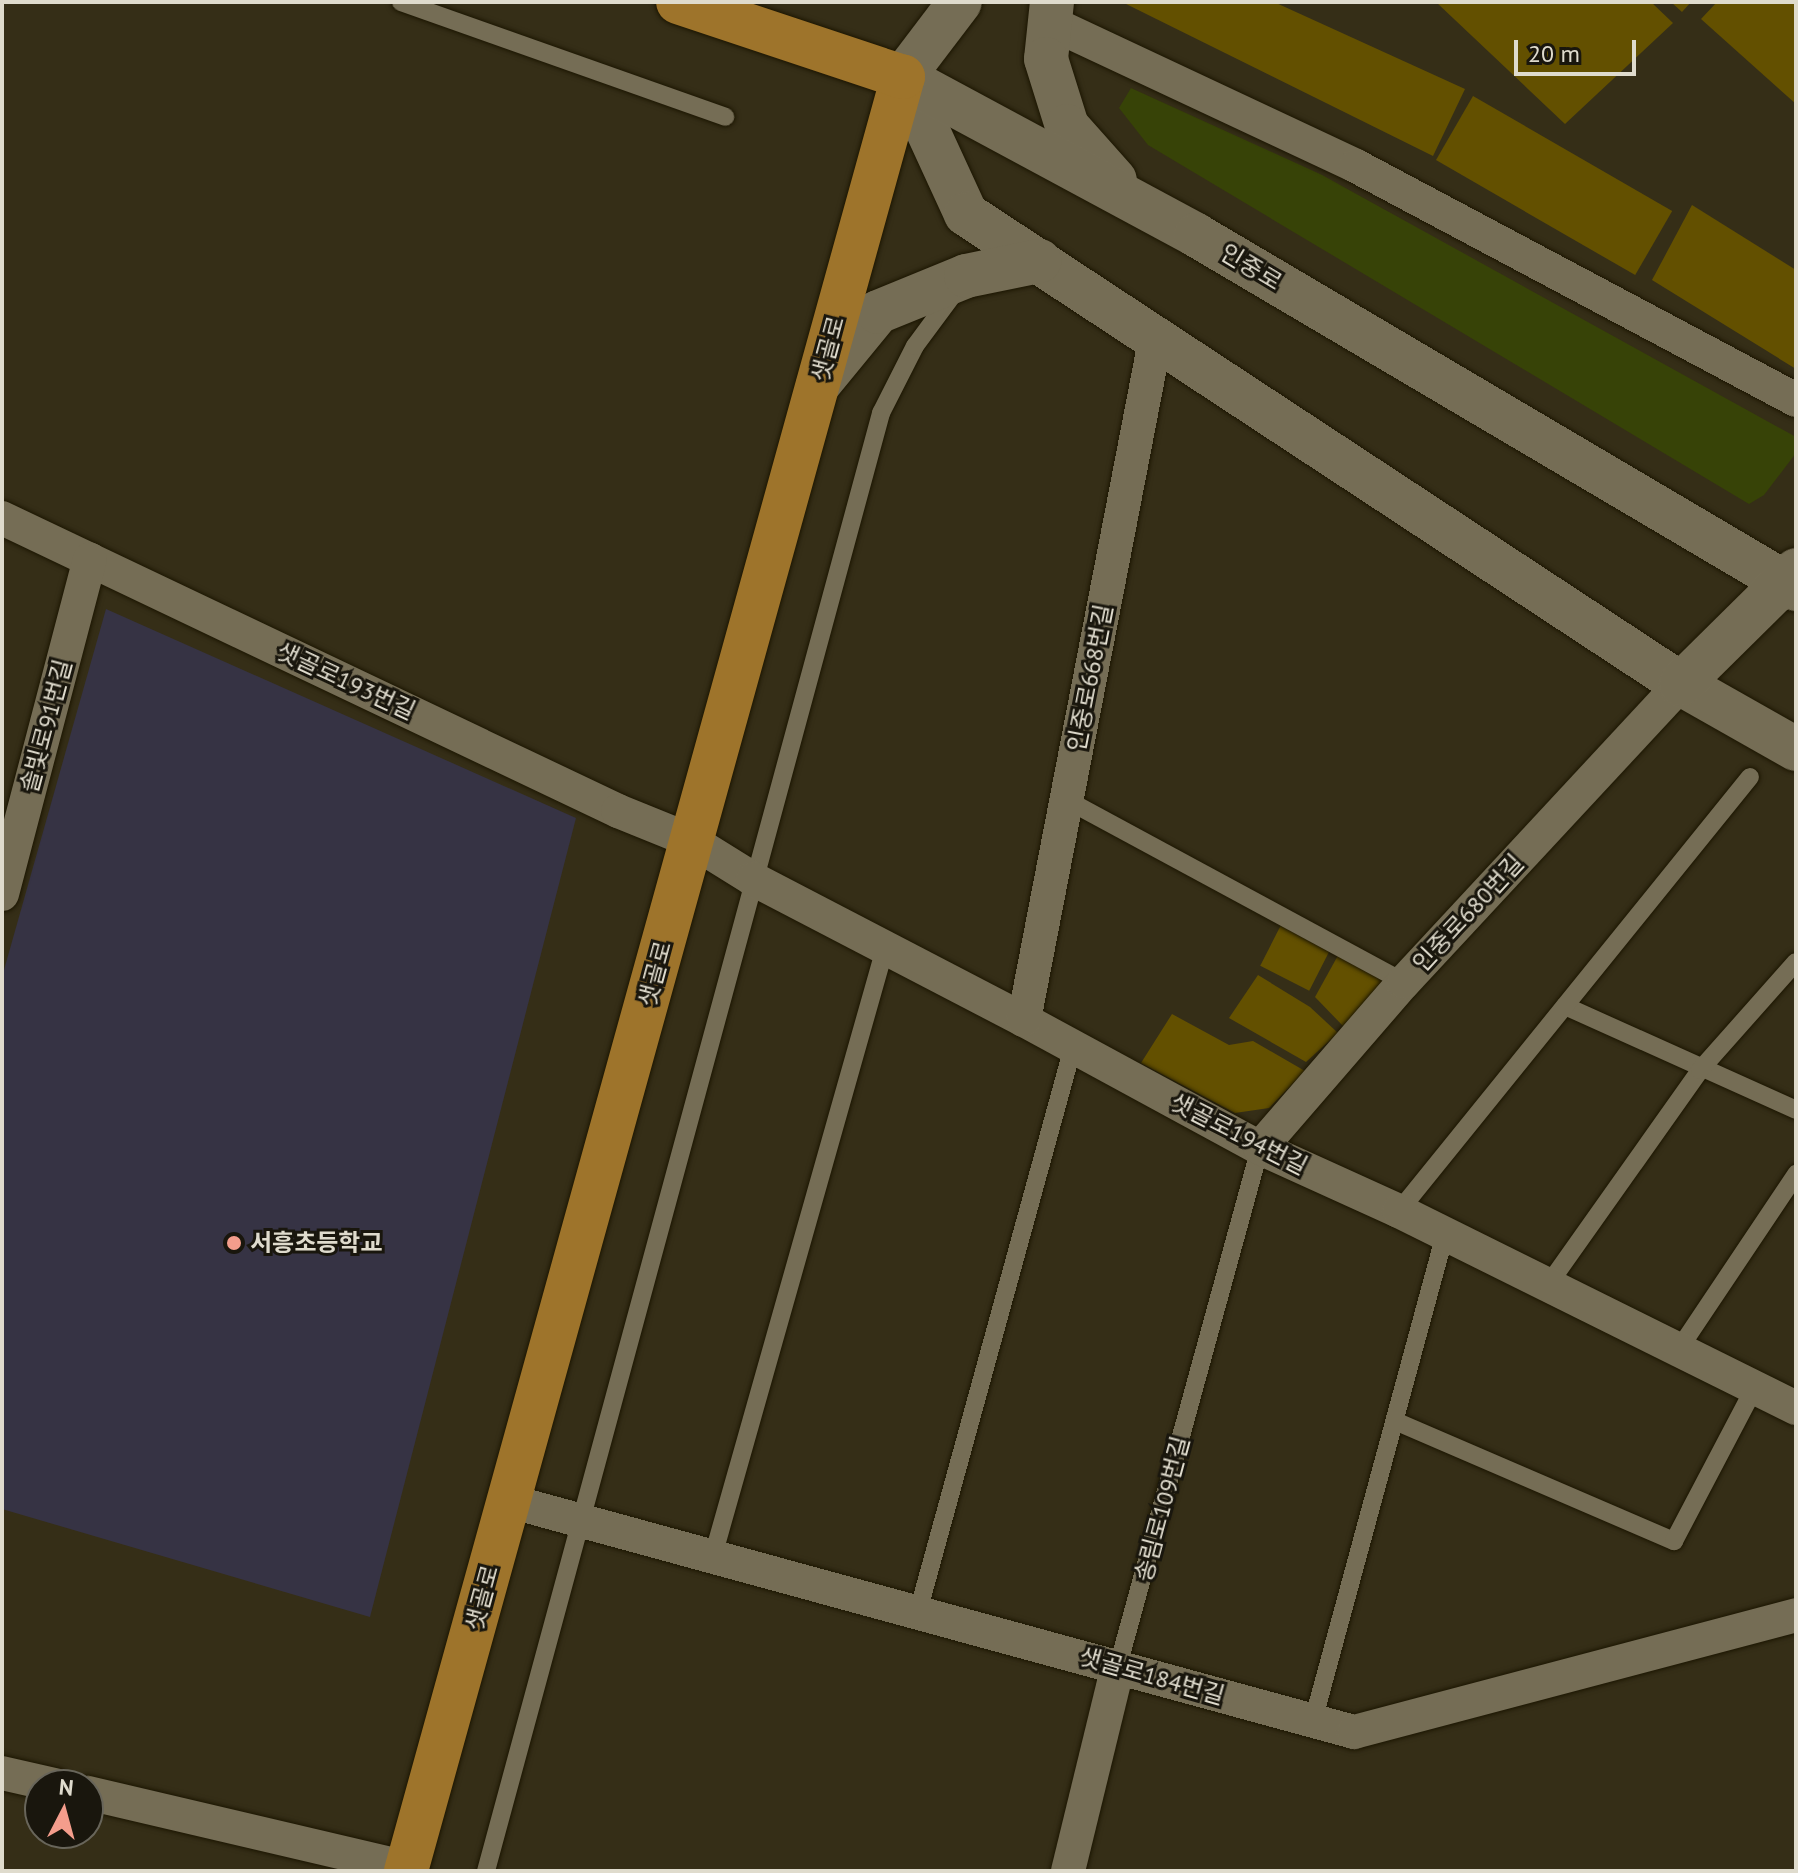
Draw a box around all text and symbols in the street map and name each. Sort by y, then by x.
scale bar [1518,24,1640,74]
text: 20 m [1528,38,1580,69]
street label: 인중로 [1215,238,1287,296]
street label: 샛골로 [806,313,850,385]
street label: 인중로668번길 [1062,602,1118,754]
street label: 샛골로193번길 [272,636,420,726]
street label: 솔빛로91번길 [14,656,78,796]
street label: 인중로680번길 [1406,848,1530,978]
street label: 샛골로 [633,938,677,1010]
street label: 샛골로194번길 [1166,1087,1312,1181]
place label: 서흥초등학교 [250,1229,382,1257]
marker: 서흥초등학교 [225,1234,243,1252]
street label: 송림로109번길 [1129,1433,1195,1585]
street label: 샛골로 [460,1562,504,1634]
street label: 샛골로184번길 [1076,1642,1228,1710]
north arrow [24,1769,104,1849]
text: N [58,1772,75,1802]

